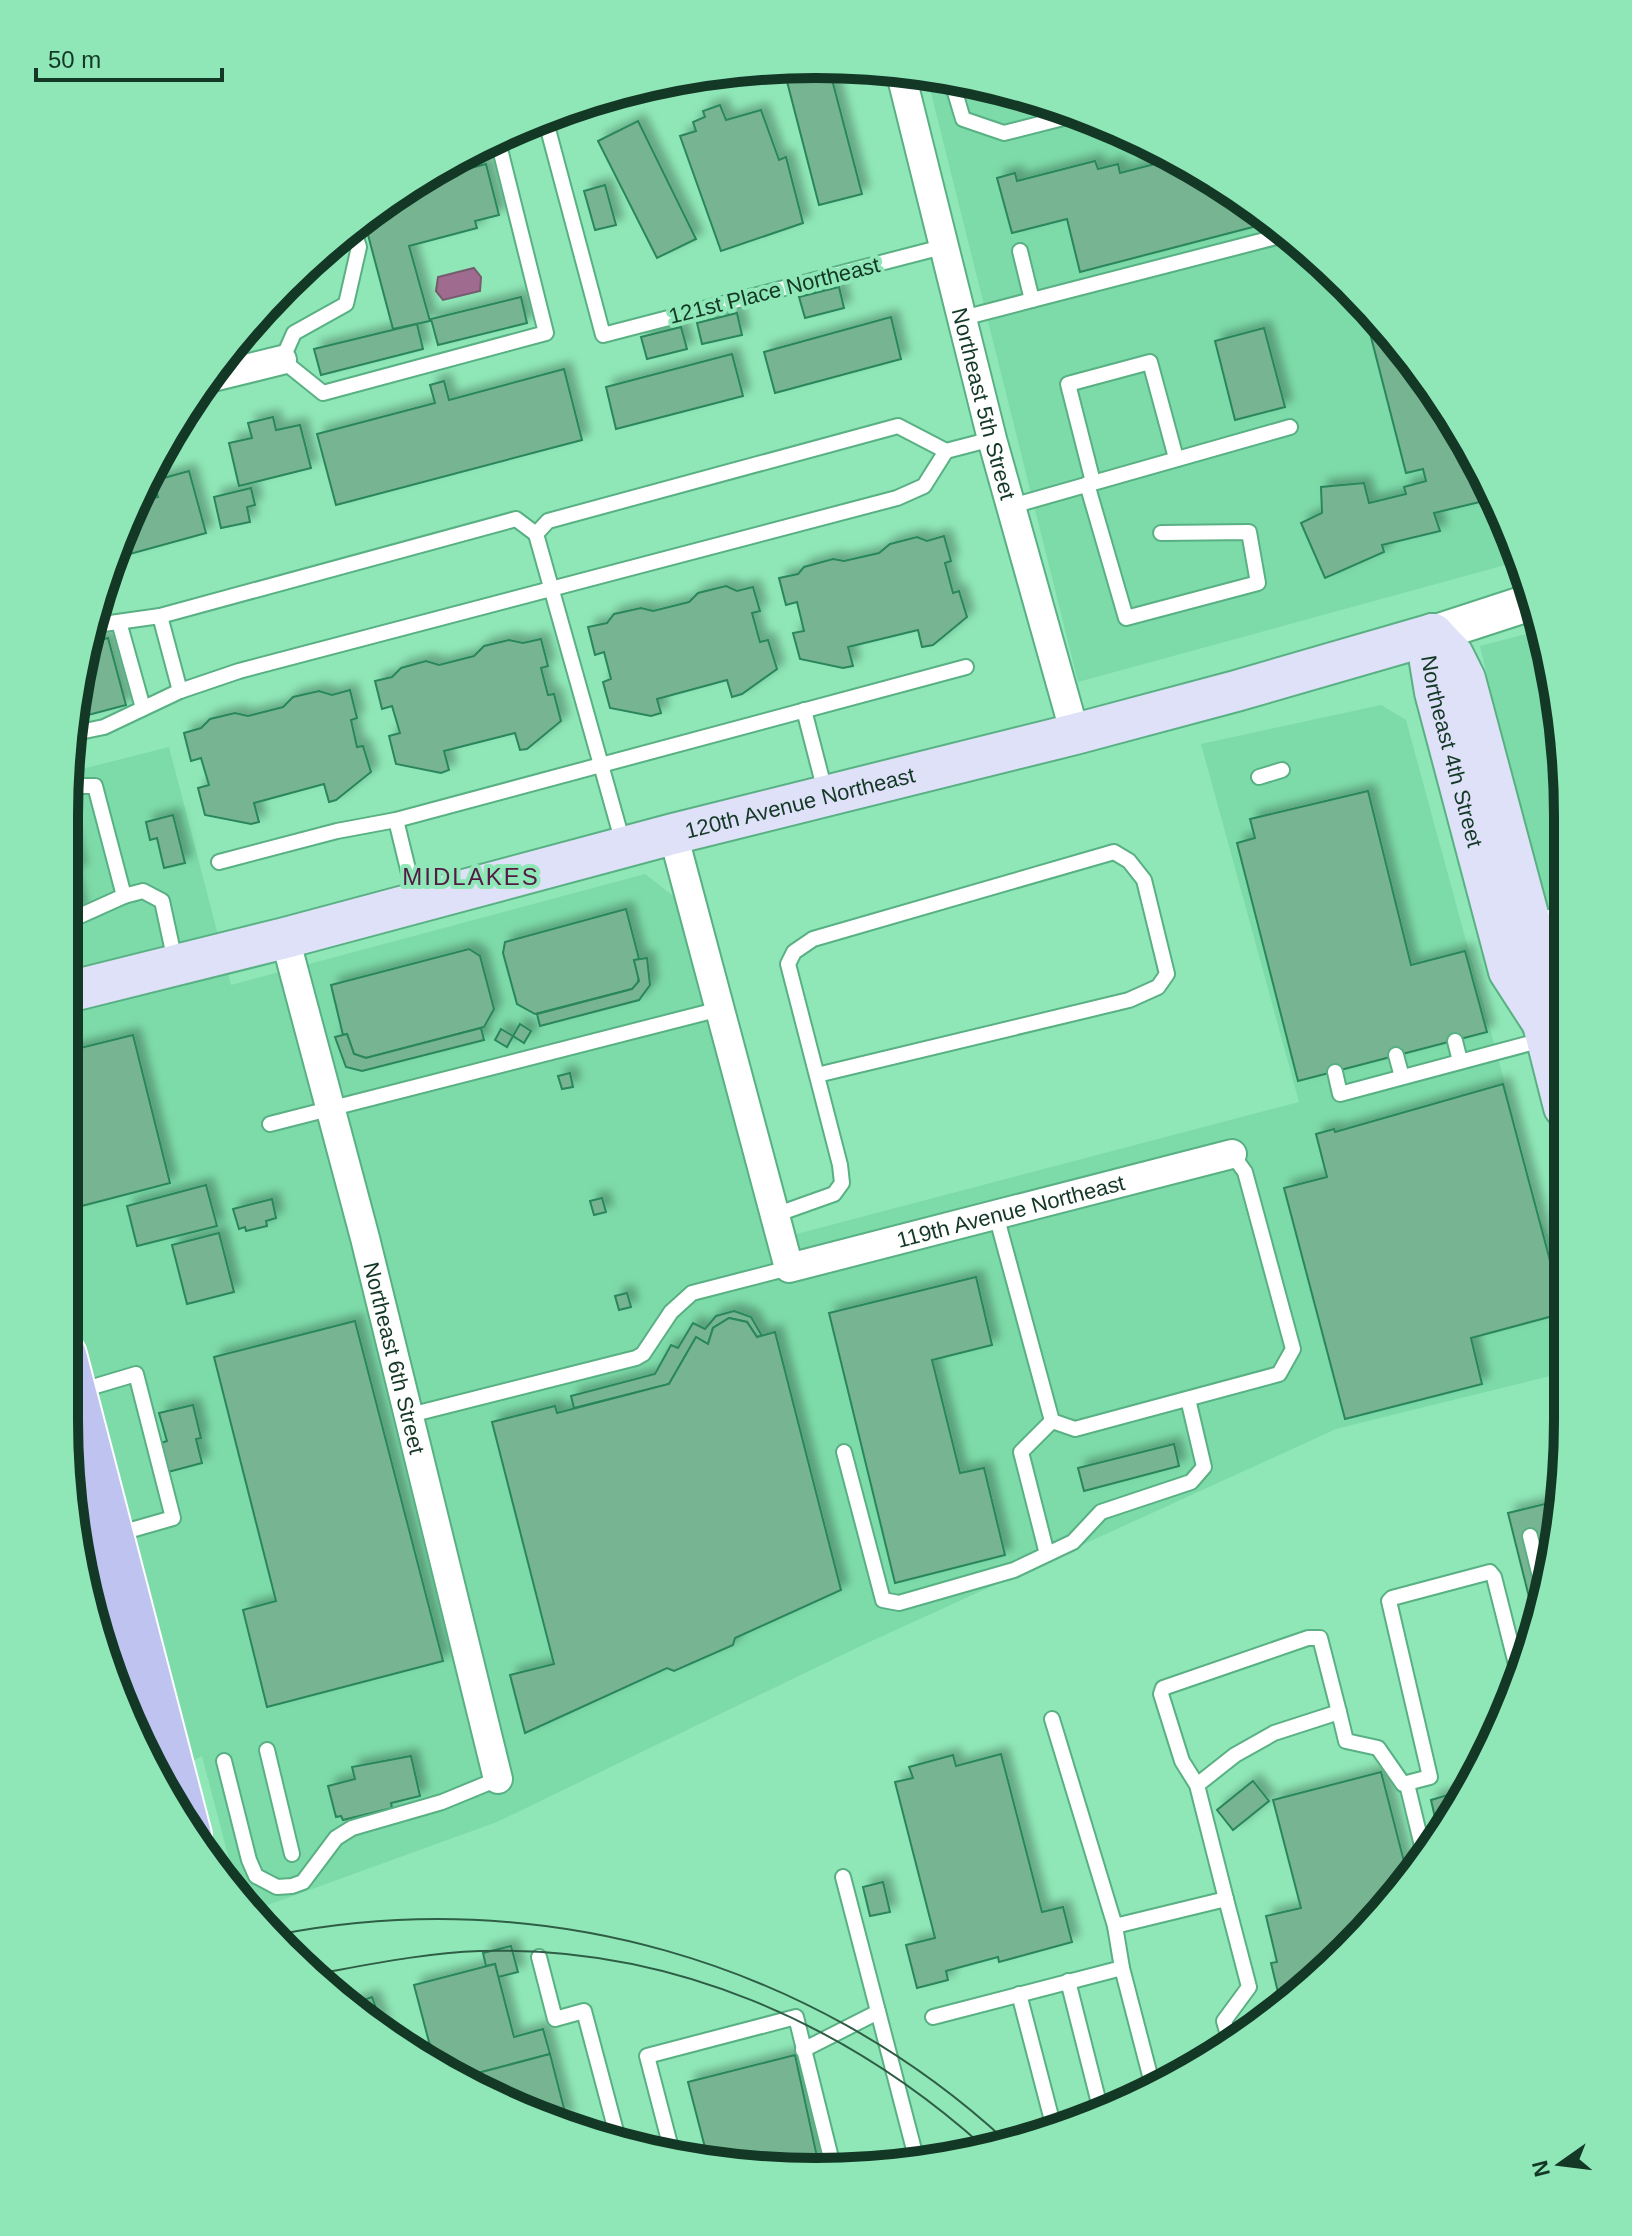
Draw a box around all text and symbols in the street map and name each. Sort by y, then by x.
scale bar [36,32,222,82]
text: 50 m [48,46,101,73]
street label: 121st Place Northeast [666,252,882,329]
street label: Northeast 5th Street [947,305,1020,502]
street label: Northeast 4th Street [1416,653,1488,850]
street label: 120th Avenue Northeast [682,762,917,844]
district label: MIDLAKES [402,863,540,890]
street label: 119th Avenue Northeast [894,1170,1127,1253]
street label: Northeast 6th Street [358,1259,430,1457]
north arrow [1520,2124,1600,2204]
text: N [1527,2158,1555,2179]

